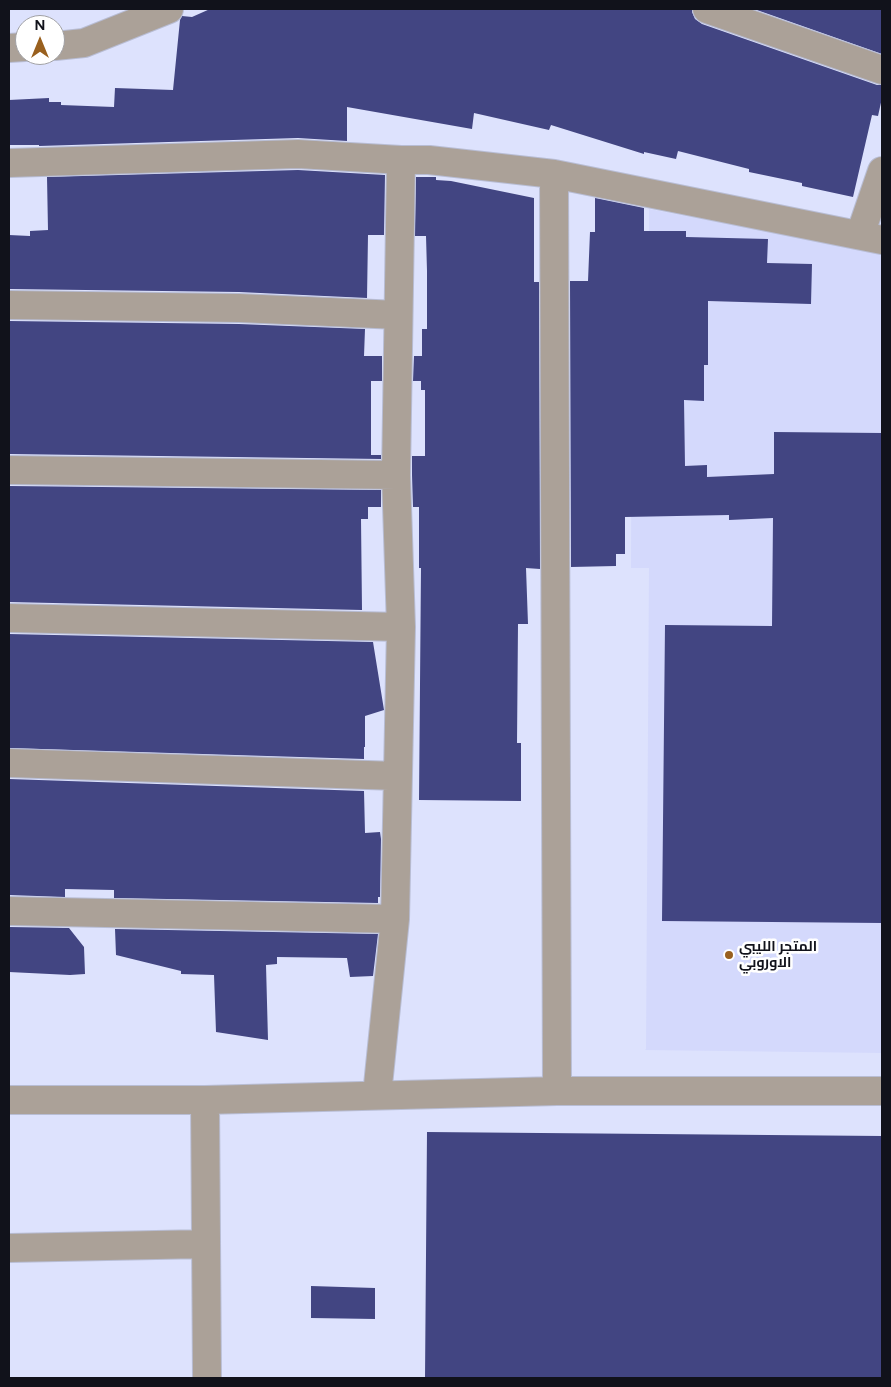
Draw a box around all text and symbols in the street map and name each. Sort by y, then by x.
north arrow [15,15,65,65]
text: N [35,17,45,34]
place label: المتجر الليبي الاوروبي [739,939,817,972]
marker: المتجر الليبي الاوروبي [723,949,735,961]

